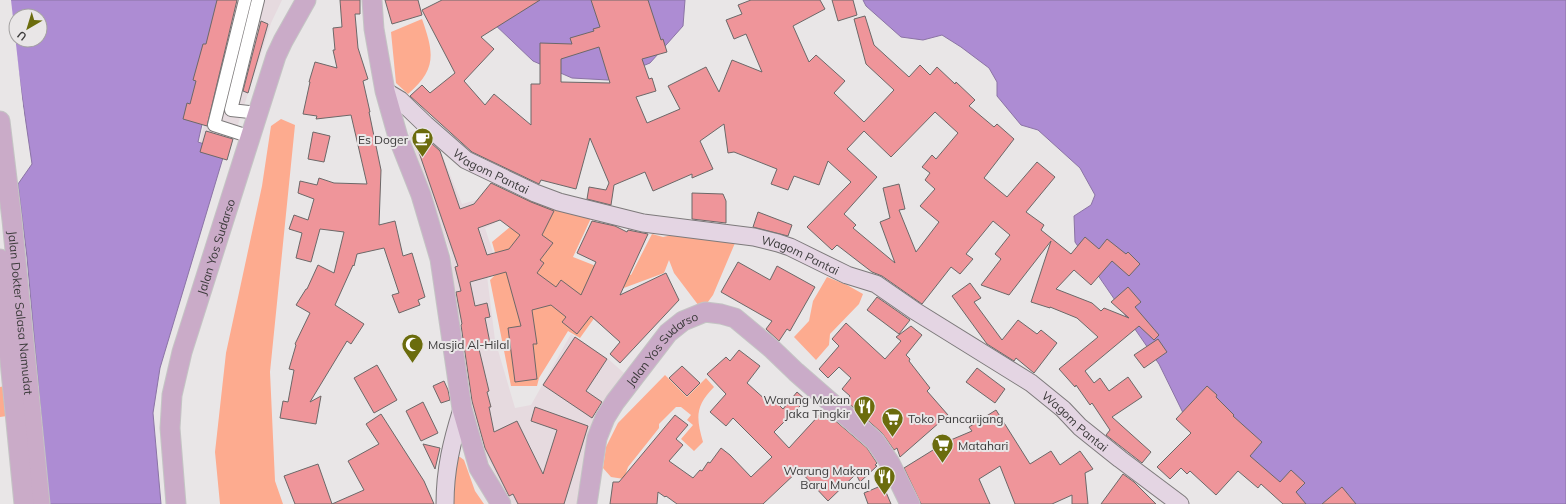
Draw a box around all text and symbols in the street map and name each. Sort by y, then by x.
north arrow [8,8,48,48]
text: U [14,28,29,44]
cafe icon: Es Doger [410,126,436,159]
place label: Es Doger [358,132,409,147]
street label: Wagom Pantai [450,145,532,197]
street label: Jalan Yos Sudarso [193,197,238,296]
street label: Jalan Dokter Salasa Namudat [6,230,37,396]
street label: Wagom Pantai [760,232,842,278]
street label: Jalan Yos Sudarso [622,308,700,389]
mosque icon: Masjid Al-Hilal [399,331,425,364]
place label: Masjid Al-Hilal [428,337,509,352]
street label: Wagom Pantai [1039,388,1112,454]
place label: Warung Makan Jaka Tingkir [764,392,851,421]
restaurant icon: Warung Makan Jaka Tingkir [852,393,878,426]
supermarket icon: Toko Pancarijang [880,405,906,438]
place label: Toko Pancarijang [908,411,1004,426]
supermarket icon: Matahari [930,432,956,465]
place label: Matahari [958,438,1008,453]
place label: Warung Makan Baru Muncul [784,463,870,492]
restaurant icon: Warung Makan Baru Muncul [872,464,898,497]

